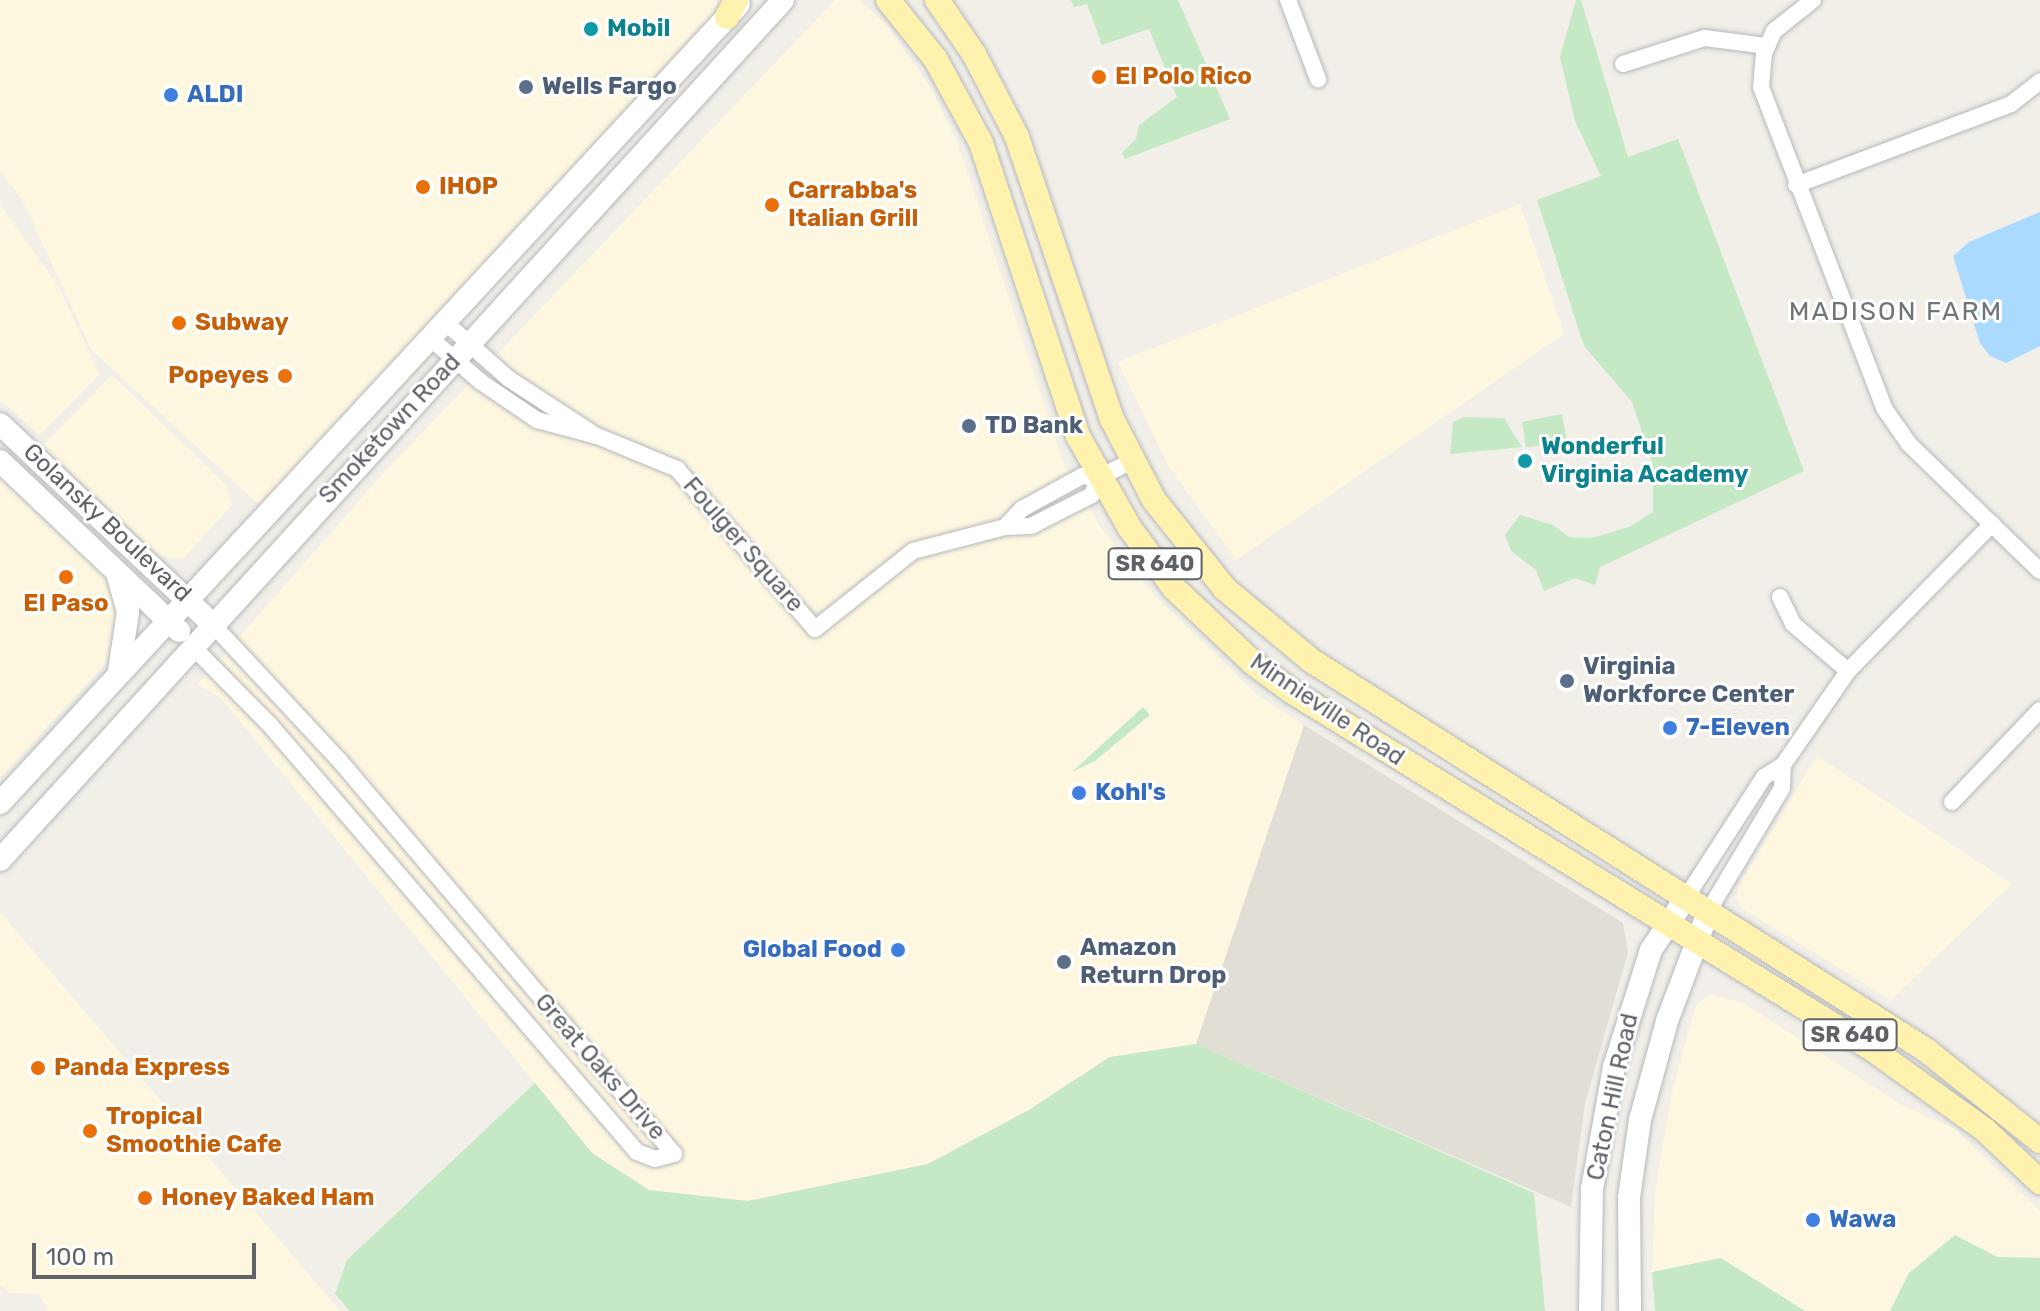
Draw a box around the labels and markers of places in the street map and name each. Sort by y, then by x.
place label: Mobil [607,15,670,43]
marker: Mobil [582,20,600,38]
place label: El Polo Rico [1115,63,1252,91]
marker: El Polo Rico [1090,68,1108,86]
place label: Wells Fargo [542,73,677,101]
marker: Wells Fargo [517,78,535,96]
place label: ALDI [187,81,243,109]
marker: ALDI [162,86,180,104]
place label: IHOP [439,173,498,201]
place label: Carrabba's Italian Grill [788,177,918,233]
marker: IHOP [414,178,432,196]
marker: Carrabba's Italian Grill [763,196,781,214]
place label: Subway [195,309,289,337]
marker: Subway [170,314,188,332]
place label: Popeyes [168,362,269,390]
marker: Popeyes [276,367,294,385]
place label: TD Bank [985,412,1083,440]
marker: TD Bank [960,417,978,435]
place label: Wonderful Virginia Academy [1541,433,1749,489]
marker: Wonderful Virginia Academy [1516,452,1534,470]
marker: El Paso [57,568,75,586]
place label: El Paso [23,590,109,618]
place label: Virginia Workforce Center [1583,653,1794,709]
marker: Virginia Workforce Center [1558,672,1576,690]
place label: 7-Eleven [1686,714,1790,742]
marker: 7-Eleven [1661,719,1679,737]
place label: Kohl's [1095,779,1166,807]
marker: Kohl's [1070,784,1088,802]
place label: Amazon Return Drop [1080,934,1226,990]
place label: Global Food [743,936,882,964]
marker: Global Food [889,941,907,959]
marker: Amazon Return Drop [1055,953,1073,971]
place label: Panda Express [54,1054,230,1082]
marker: Panda Express [29,1059,47,1077]
place label: Tropical Smoothie Cafe [106,1103,282,1159]
marker: Tropical Smoothie Cafe [81,1122,99,1140]
place label: Honey Baked Ham [161,1184,375,1212]
marker: Honey Baked Ham [136,1189,154,1207]
place label: Wawa [1829,1206,1896,1234]
marker: Wawa [1804,1211,1822,1229]

